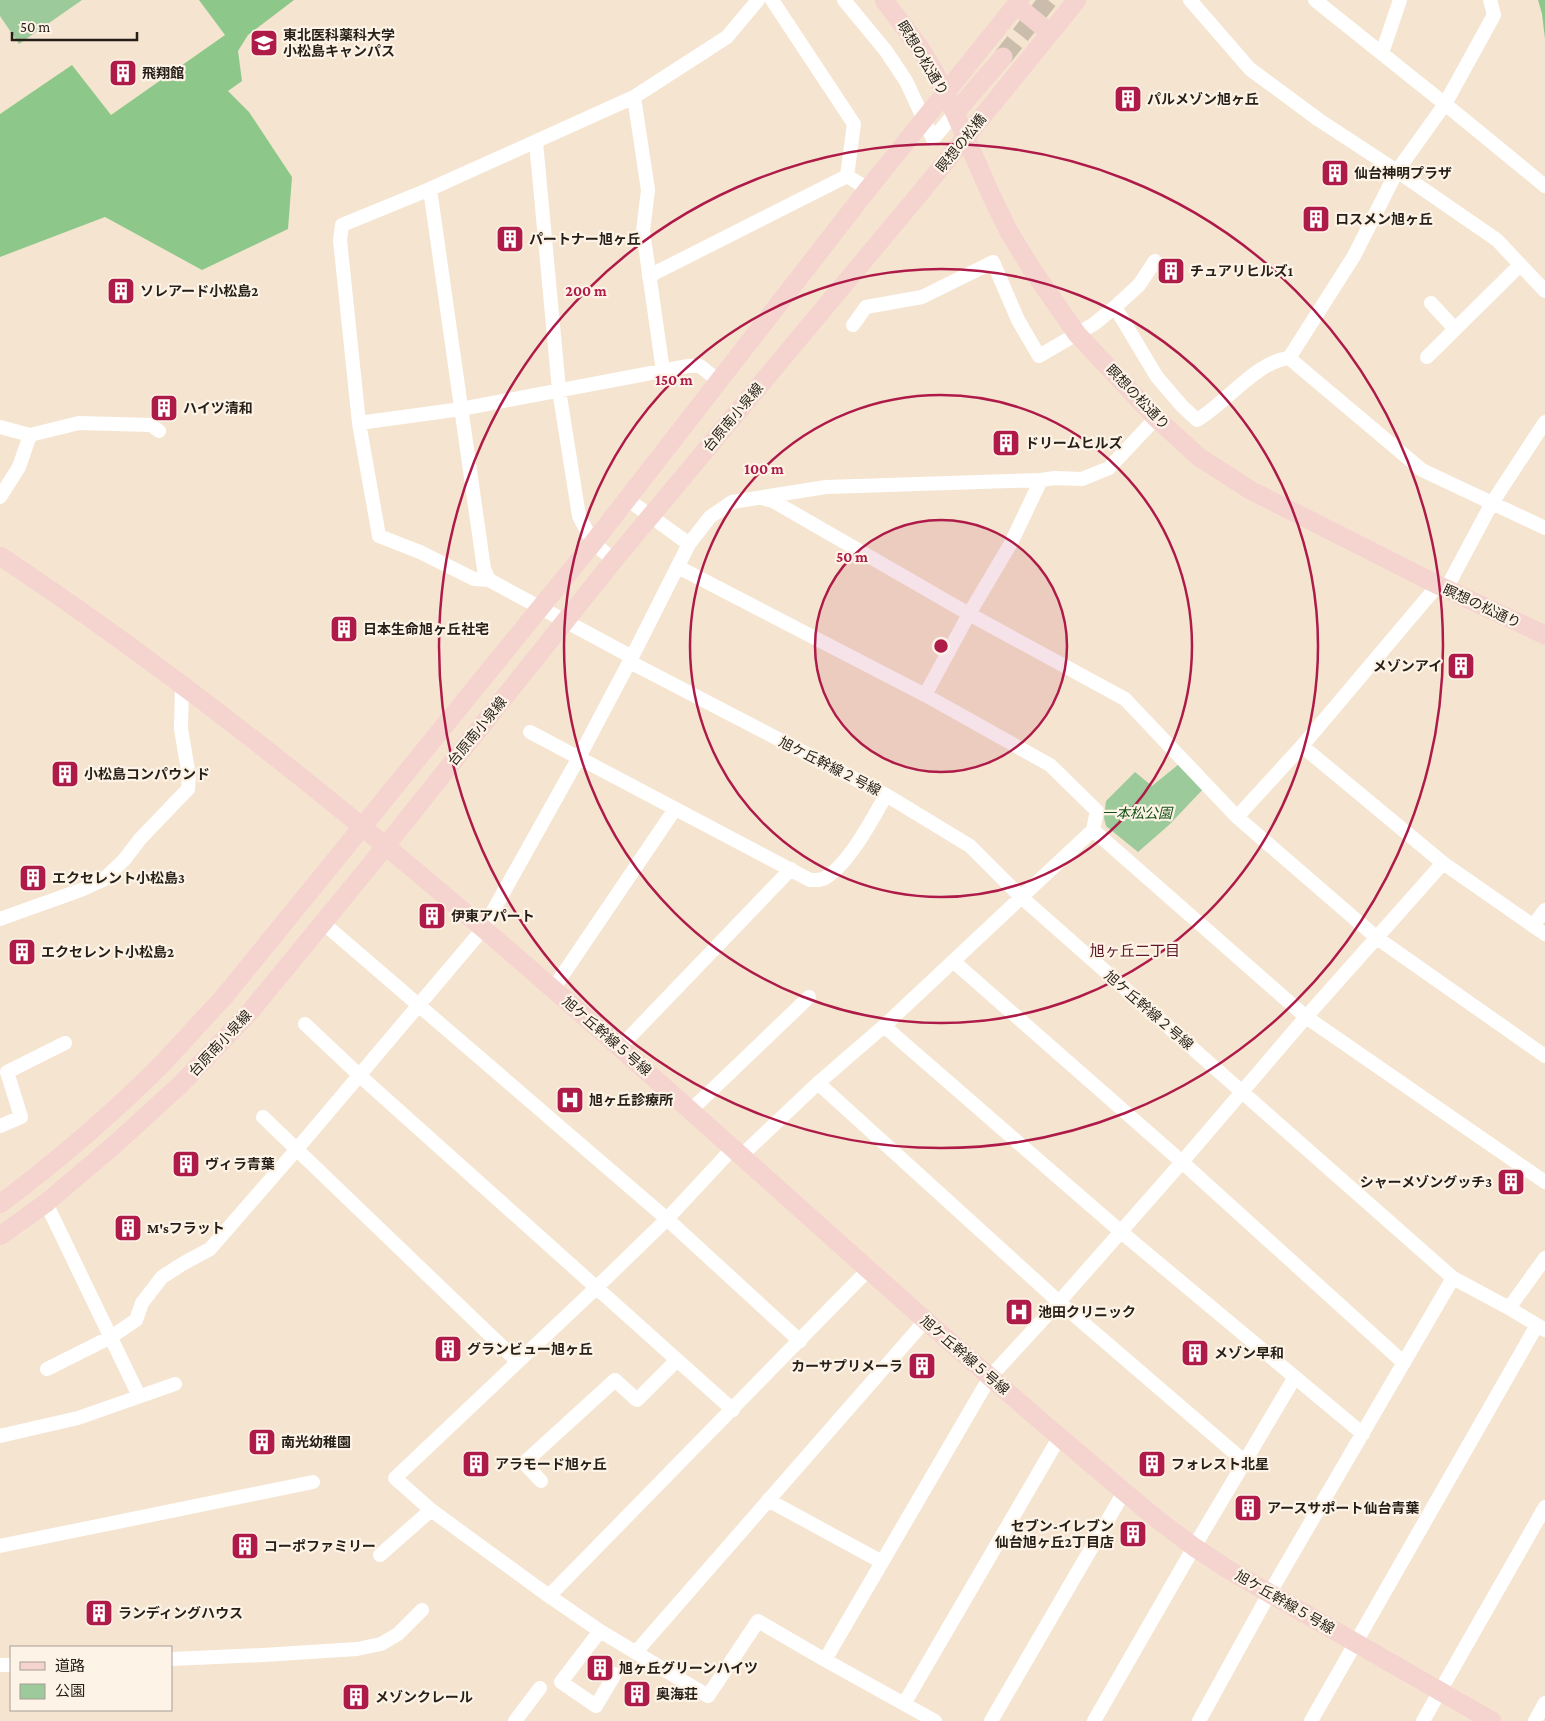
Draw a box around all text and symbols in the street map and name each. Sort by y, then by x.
scale bar [12,10,138,42]
street label: 瞑想の松通り [895,18,951,98]
text: 50 m [20,19,50,35]
place label: 東北医科薬科大学 小松島キャンパス [283,27,395,59]
school or university icon: 東北医科薬科大学 小松島キャンパス [249,28,279,58]
building icon: 飛翔館 [108,58,138,88]
place label: 飛翔館 [142,65,184,81]
building icon: パルメゾン旭ヶ丘 [1113,84,1143,114]
place label: パルメゾン旭ヶ丘 [1147,91,1259,107]
street label: 瞑想の松橋 [933,111,989,175]
building icon: 仙台神明プラザ [1320,158,1350,188]
place label: 仙台神明プラザ [1354,165,1452,181]
building icon: ロスメン旭ヶ丘 [1301,204,1331,234]
place label: ロスメン旭ヶ丘 [1335,211,1433,227]
building icon: パートナー旭ヶ丘 [495,224,525,254]
place label: パートナー旭ヶ丘 [529,231,641,247]
building icon: チュアリヒルズ1 [1156,256,1186,286]
place label: チュアリヒルズ1 [1190,263,1293,279]
building icon: ソレアード小松島2 [106,276,136,306]
place label: ソレアード小松島2 [140,283,258,299]
text: 200 m [565,283,607,299]
street label: 瞑想の松通り [1103,361,1173,433]
text: 150 m [655,372,693,388]
street label: 台原南小泉線 [700,380,766,454]
building icon: ハイツ清和 [149,393,179,423]
place label: ハイツ清和 [183,400,253,416]
building icon: ドリームヒルズ [991,428,1021,458]
place label: ドリームヒルズ [1025,435,1123,451]
text: 100 m [744,461,784,477]
text: 50 m [836,549,868,565]
street label: 瞑想の松通り [1441,581,1523,631]
building icon: 日本生命旭ヶ丘社宅 [329,614,359,644]
place label: 日本生命旭ヶ丘社宅 [363,621,489,637]
centre of rings [932,637,950,655]
building icon: メゾンアイ [1446,651,1476,681]
place label: メゾンアイ [1373,658,1442,674]
street label: 台原南小泉線 [444,693,510,769]
street label: 旭ケ丘幹線２号線 [776,733,884,799]
building icon: 小松島コンパウンド [50,759,80,789]
place label: 小松島コンパウンド [84,766,210,782]
park label: 一本松公園 [1102,805,1174,821]
building icon: エクセレント小松島3 [18,863,48,893]
place label: エクセレント小松島3 [52,870,185,886]
building icon: 伊東アパート [417,901,447,931]
place label: 伊東アパート [451,908,535,924]
building icon: エクセレント小松島2 [7,937,37,967]
district label: 旭ヶ丘二丁目 [1090,943,1180,959]
place label: エクセレント小松島2 [41,944,174,960]
street label: 旭ケ丘幹線２号線 [1101,967,1197,1053]
street label: 旭ケ丘幹線５号線 [559,993,655,1079]
street label: 台原南小泉線 [186,1007,254,1079]
hospital icon: 旭ヶ丘診療所 [555,1085,585,1115]
place label: 旭ヶ丘診療所 [589,1092,673,1108]
building icon: ヴィラ青葉 [171,1149,201,1179]
place label: ヴィラ青葉 [205,1156,275,1172]
building icon: シャーメゾングッチ3 [1496,1167,1526,1197]
place label: シャーメゾングッチ3 [1360,1174,1492,1190]
building icon: M'sフラット [113,1213,143,1243]
place label: M'sフラット [147,1220,225,1236]
hospital icon: 池田クリニック [1004,1297,1034,1327]
place label: 池田クリニック [1038,1304,1136,1320]
street label: 旭ケ丘幹線５号線 [917,1312,1013,1398]
building icon: グランビュー旭ヶ丘 [433,1334,463,1364]
building icon: メゾン早和 [1180,1338,1210,1368]
place label: グランビュー旭ヶ丘 [467,1341,593,1357]
place label: メゾン早和 [1214,1345,1284,1361]
building icon: カーサプリメーラ [907,1351,937,1381]
place label: カーサプリメーラ [791,1358,903,1374]
building icon: 南光幼稚園 [247,1427,277,1457]
place label: 南光幼稚園 [281,1434,351,1450]
building icon: アラモード旭ヶ丘 [461,1449,491,1479]
building icon: フォレスト北星 [1137,1449,1167,1479]
place label: アラモード旭ヶ丘 [495,1456,607,1472]
place label: フォレスト北星 [1171,1456,1269,1472]
building icon: アースサポート仙台青葉 [1233,1493,1263,1523]
place label: アースサポート仙台青葉 [1267,1500,1419,1516]
place label: セブン-イレブン 仙台旭ヶ丘2丁目店 [995,1518,1114,1550]
building icon: セブン-イレブン 仙台旭ヶ丘2丁目店 [1118,1519,1148,1549]
building icon: コーポファミリー [230,1531,260,1561]
place label: コーポファミリー [264,1538,376,1554]
street label: 旭ケ丘幹線５号線 [1233,1567,1337,1637]
building icon: ランディングハウス [84,1598,114,1628]
place label: ランディングハウス [118,1605,243,1621]
legend [10,1646,172,1711]
building icon: 旭ヶ丘グリーンハイツ [585,1653,615,1683]
text: 道路 [55,1658,85,1674]
place label: 旭ヶ丘グリーンハイツ [619,1660,758,1676]
building icon: 奥海荘 [622,1679,652,1709]
building icon: メゾンクレール [341,1682,371,1712]
text: 公園 [55,1683,85,1699]
place label: 奥海荘 [656,1686,698,1702]
place label: メゾンクレール [375,1689,473,1705]

